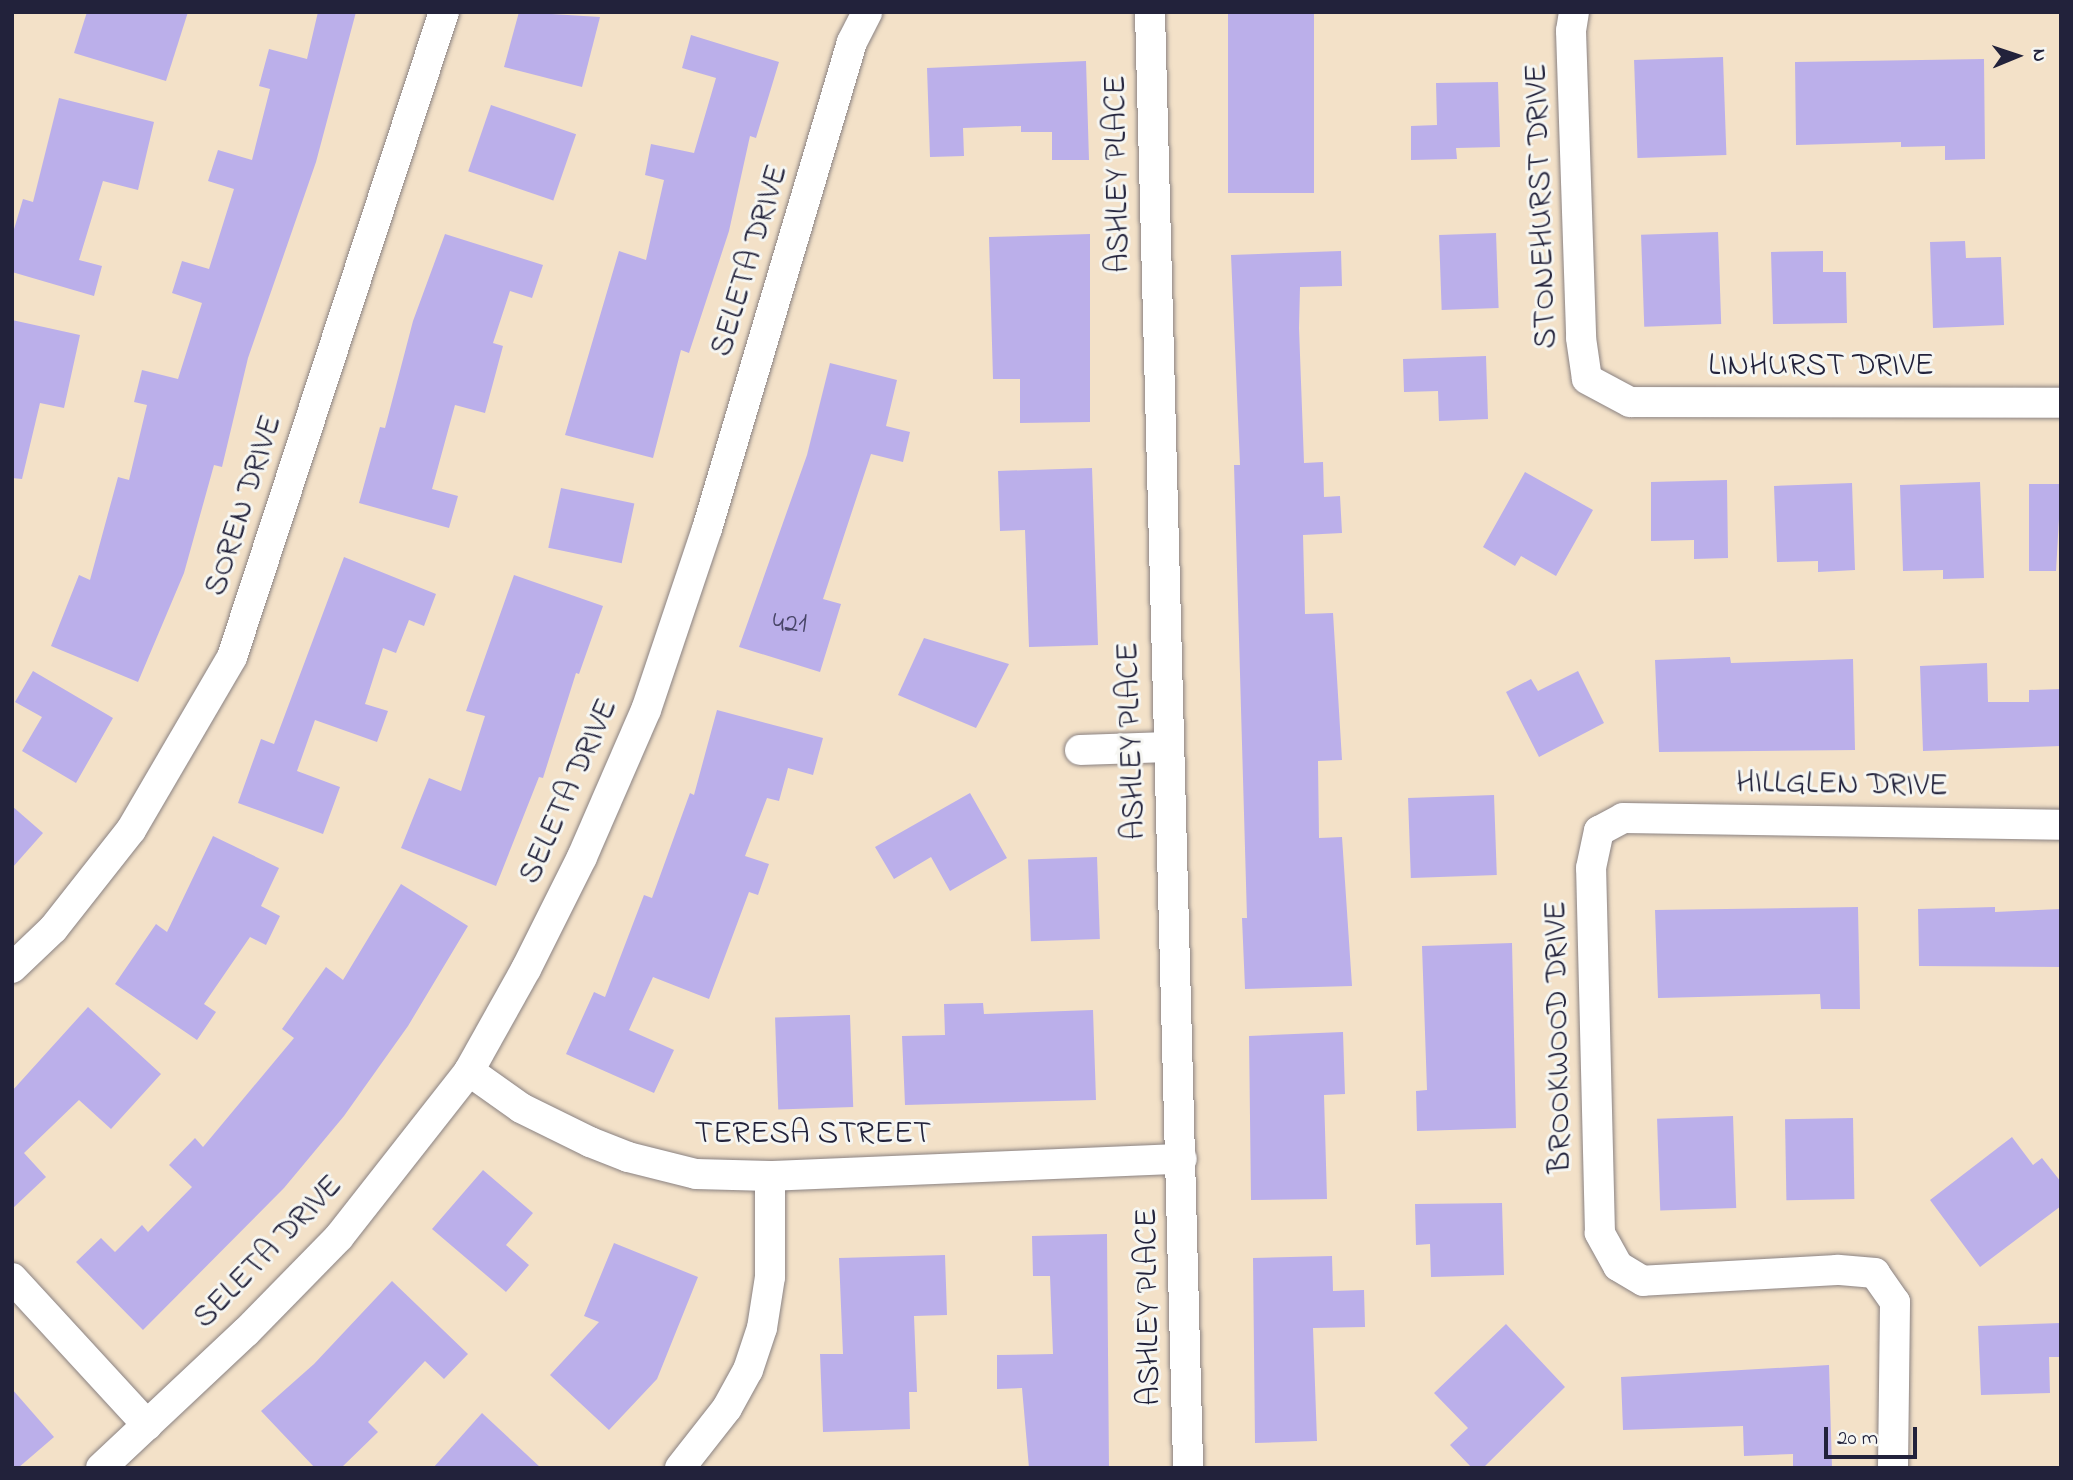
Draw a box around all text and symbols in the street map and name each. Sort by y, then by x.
north arrow [1982,21,2052,91]
text: N [2025,48,2052,62]
street label: STONEHURST DRIVE [1519,63,1567,349]
street label: ASHLEY PLACE [1098,75,1140,273]
street label: SELETA DRIVE [704,161,798,361]
street label: LINHURST DRIVE [1708,348,1934,386]
street label: SOREN DRIVE [198,411,292,601]
house number: 421 [773,608,807,642]
street label: ASHLEY PLACE [1110,641,1156,841]
street label: SELETA DRIVE [512,694,628,890]
street label: HILLGLEN DRIVE [1736,765,1948,807]
street label: BROOKWOOD DRIVE [1538,901,1582,1173]
street label: TERESA STREET [695,1116,931,1154]
street label: SELETA DRIVE [186,1168,352,1338]
street label: ASHLEY PLACE [1129,1208,1171,1406]
scale bar [1828,1414,1921,1458]
text: 20 m [1837,1424,1878,1454]

